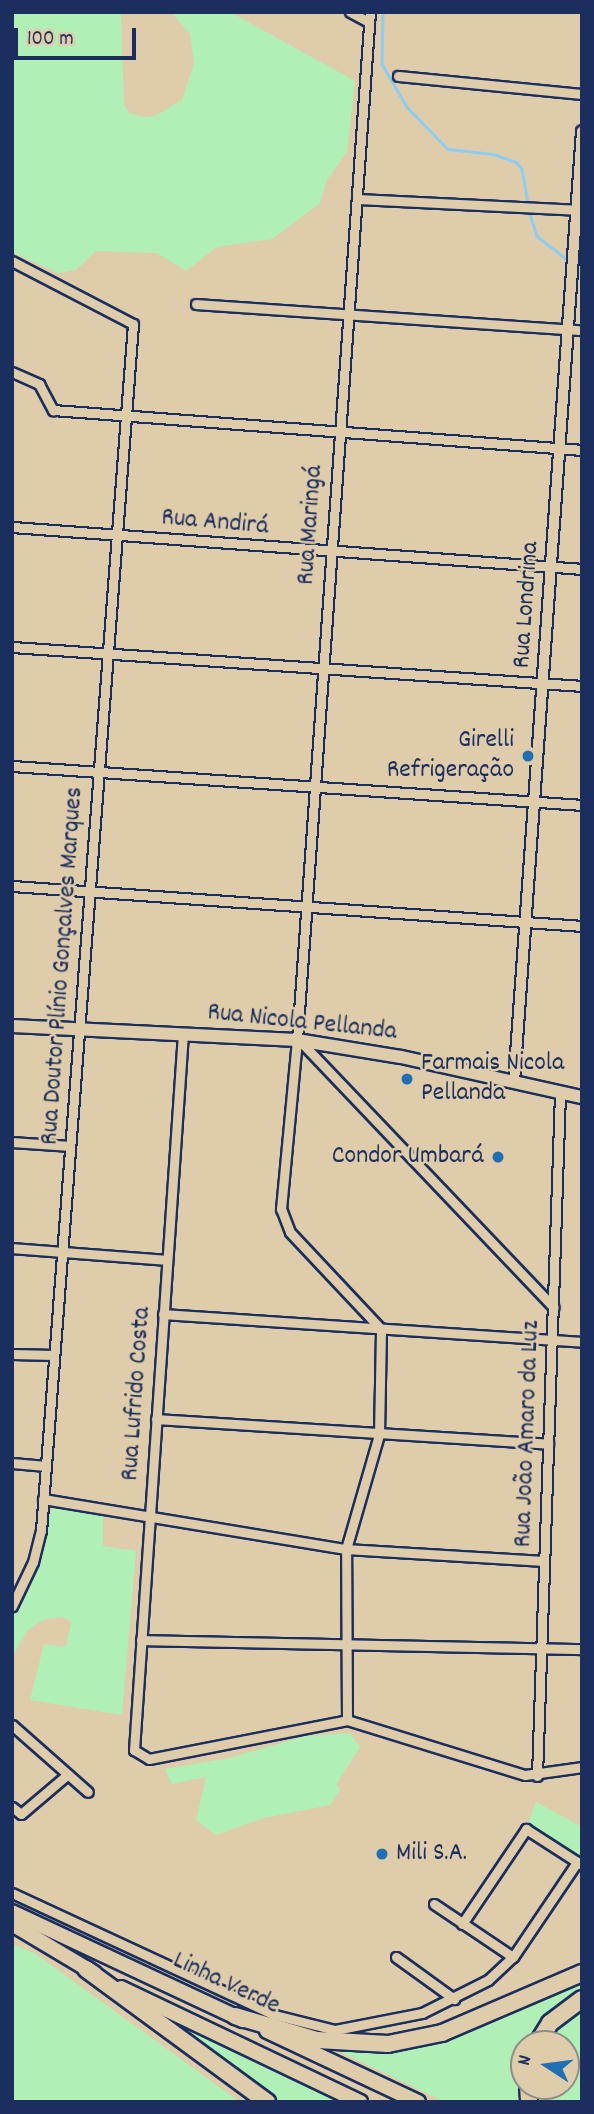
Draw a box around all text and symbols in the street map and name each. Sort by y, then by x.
scale bar [18,14,140,58]
text: 100 m [27,25,74,55]
street label: Rua Maringá [291,464,331,586]
street label: Rua Andirá [160,503,270,543]
street label: Rua Londrina [507,541,547,669]
place label: Girelli Refrigeração [387,725,514,786]
marker: Girelli Refrigeração [520,748,536,764]
street label: Rua Doutor Plínio Gonçalves Marques [35,786,91,1146]
street label: Rua Nicola Pellanda [206,998,398,1048]
place label: Farmais Nicola Pellanda [421,1048,564,1110]
marker: Farmais Nicola Pellanda [399,1071,415,1087]
place label: Condor Umbará [332,1141,484,1173]
marker: Condor Umbará [490,1149,506,1165]
street label: Rua Lufrido Costa [115,1306,159,1482]
street label: Rua João Amaro da Luz [508,1320,548,1548]
place label: Mili S.A. [396,1838,467,1870]
marker: Mili S.A. [374,1846,390,1862]
street label: Linha Verde [167,1946,285,2022]
north arrow [510,2030,580,2100]
text: N [512,2053,540,2068]

